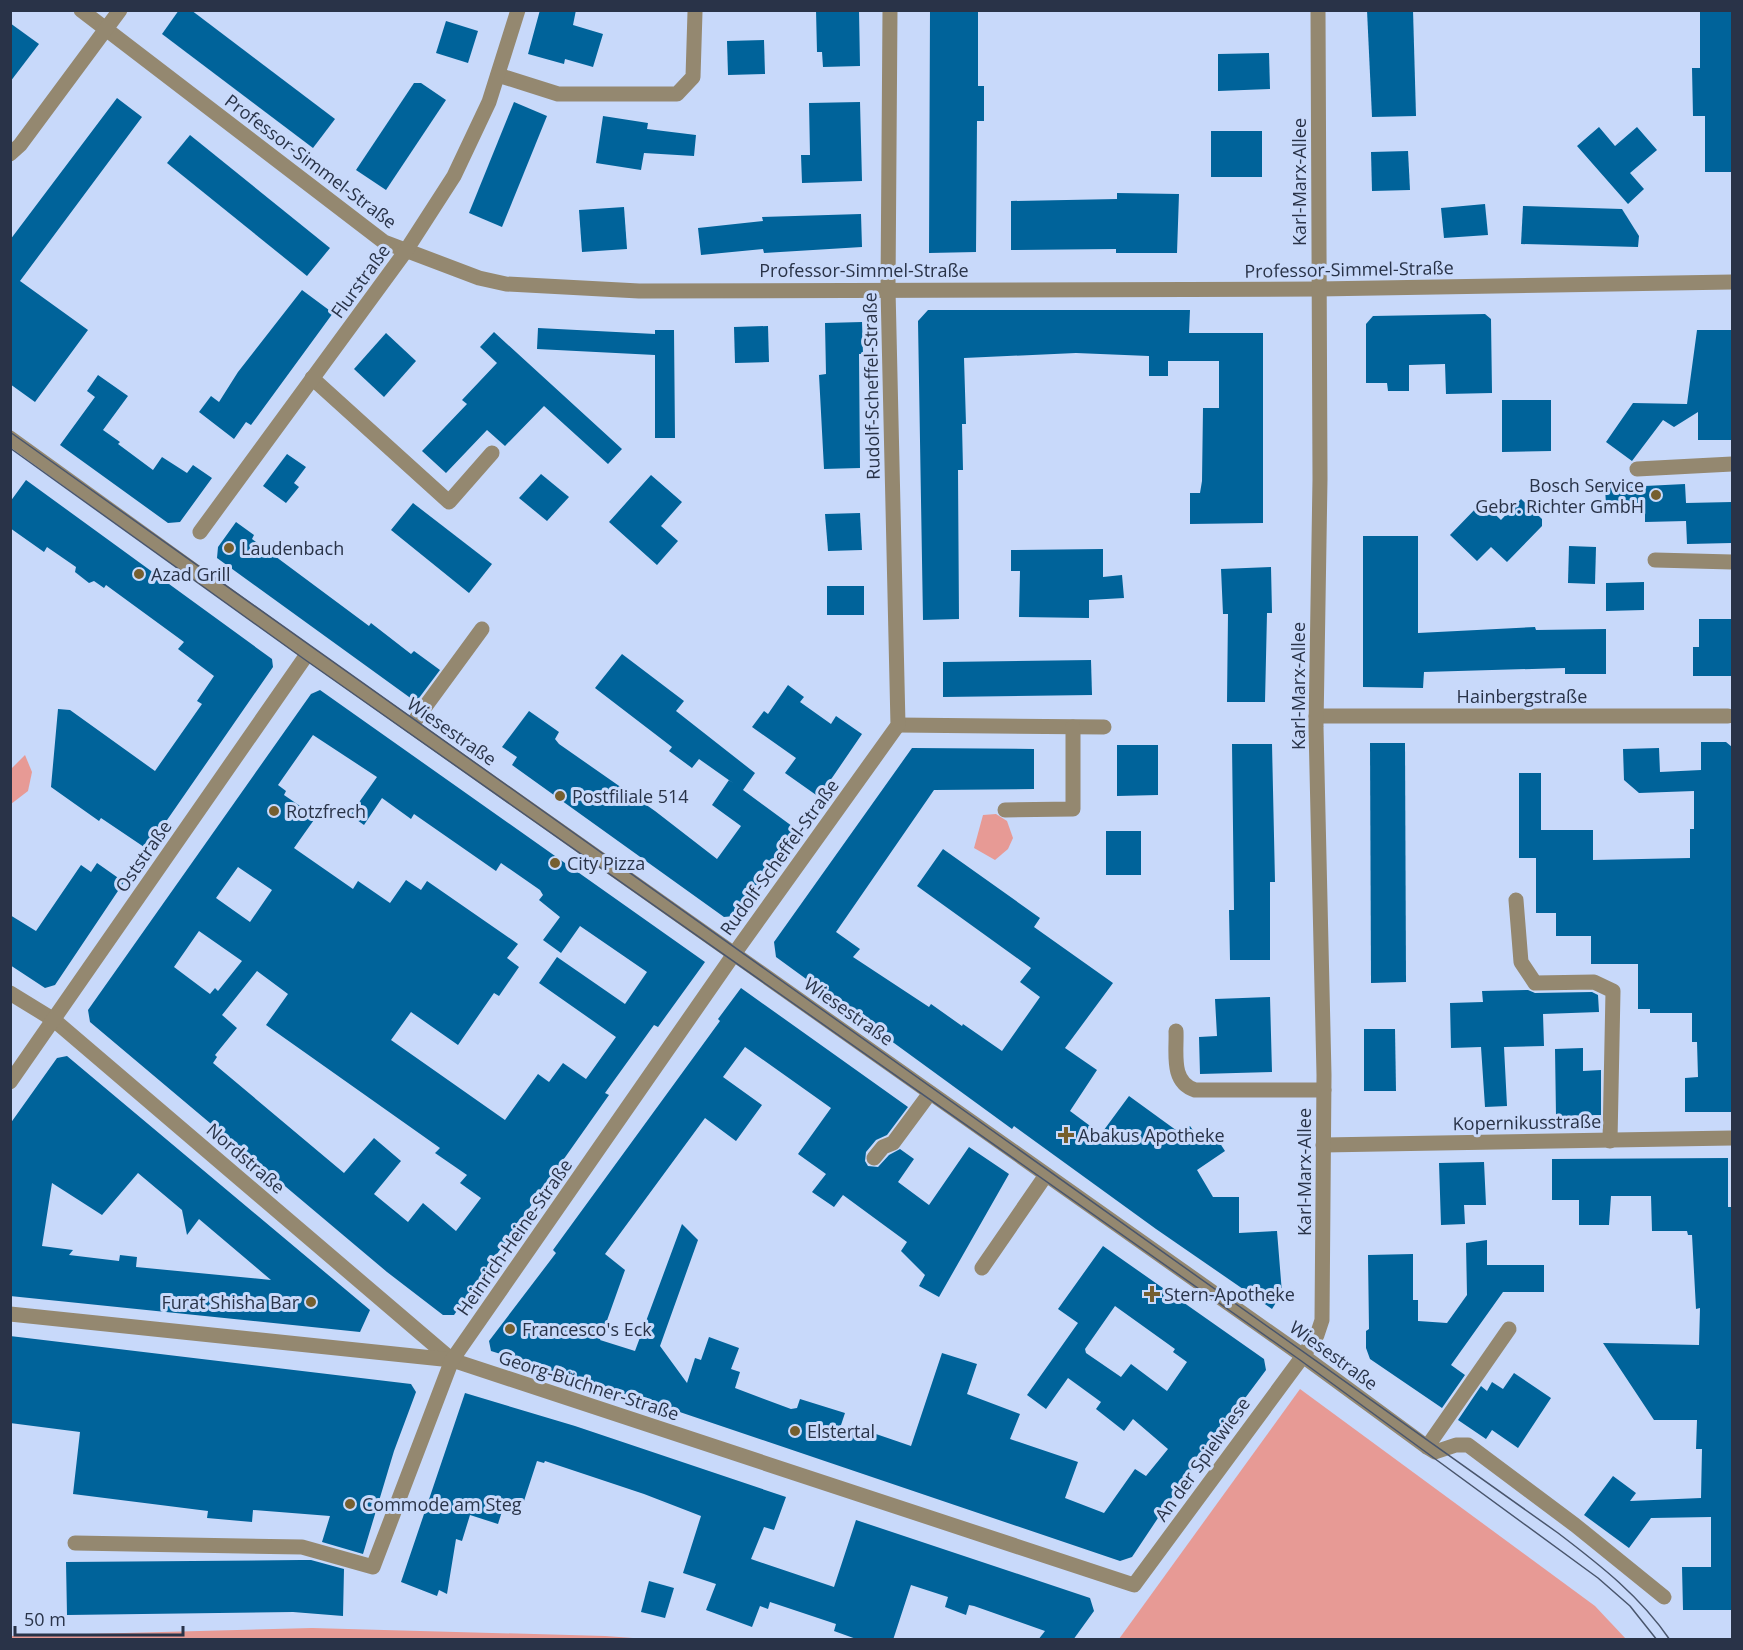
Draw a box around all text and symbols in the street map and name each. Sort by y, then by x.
street label: Professor-Simmel-Straße [220,88,402,234]
street label: Karl-Marx-Allee [1287,118,1311,246]
street label: Flurstraße [325,239,395,323]
street label: Professor-Simmel-Straße [1244,255,1454,283]
street label: Professor-Simmel-Straße [759,258,969,282]
street label: Rudolf-Scheffel-Straße [857,292,885,480]
place label: Bosch Service Gebr. Richter GmbH [1475,473,1644,518]
marker: Bosch Service Gebr. Richter GmbH [1649,488,1663,502]
place label: Laudenbach [241,536,344,560]
marker: Laudenbach [222,541,236,555]
place label: Azad Grill [151,562,231,586]
marker: Azad Grill [132,567,146,581]
street label: Karl-Marx-Allee [1286,622,1310,750]
street label: Hainbergstraße [1457,684,1587,708]
street label: Wiesestraße [403,691,501,771]
street label: Rudolf-Scheffel-Straße [714,774,844,940]
place label: Postfiliale 514 [572,784,689,808]
marker: Postfiliale 514 [553,789,567,803]
place label: Rotzfrech [286,799,366,823]
marker: Rotzfrech [267,804,281,818]
street label: Oststraße [109,815,177,897]
place label: City Pizza [567,851,645,875]
marker: City Pizza [548,856,562,870]
street label: Wiesestraße [800,971,898,1051]
street label: Karl-Marx-Allee [1292,1108,1316,1236]
street label: Kopernikusstraße [1452,1109,1602,1135]
street label: Nordstraße [202,1117,290,1199]
place label: Abakus Apotheke [1078,1123,1225,1147]
marker: Abakus Apotheke [1059,1128,1073,1142]
street label: Heinrich-Heine-Straße [451,1154,577,1320]
place label: Stern-Apotheke [1164,1282,1295,1306]
marker: Stern-Apotheke [1145,1287,1159,1301]
place label: Furat Shisha Bar [161,1290,300,1314]
marker: Furat Shisha Bar [304,1295,318,1309]
street label: Wiesestraße [1285,1315,1383,1395]
place label: Francesco's Eck [522,1317,652,1341]
marker: Francesco's Eck [503,1322,517,1336]
street label: Georg-Büchner-Straße [496,1344,682,1426]
street label: An der Spielwiese [1149,1392,1255,1526]
place label: Elstertal [807,1419,875,1443]
marker: Elstertal [788,1424,802,1438]
place label: Commode am Steg [362,1492,522,1516]
marker: Commode am Steg [343,1497,357,1511]
scale bar [15,1599,183,1637]
text: 50 m [24,1607,66,1631]

